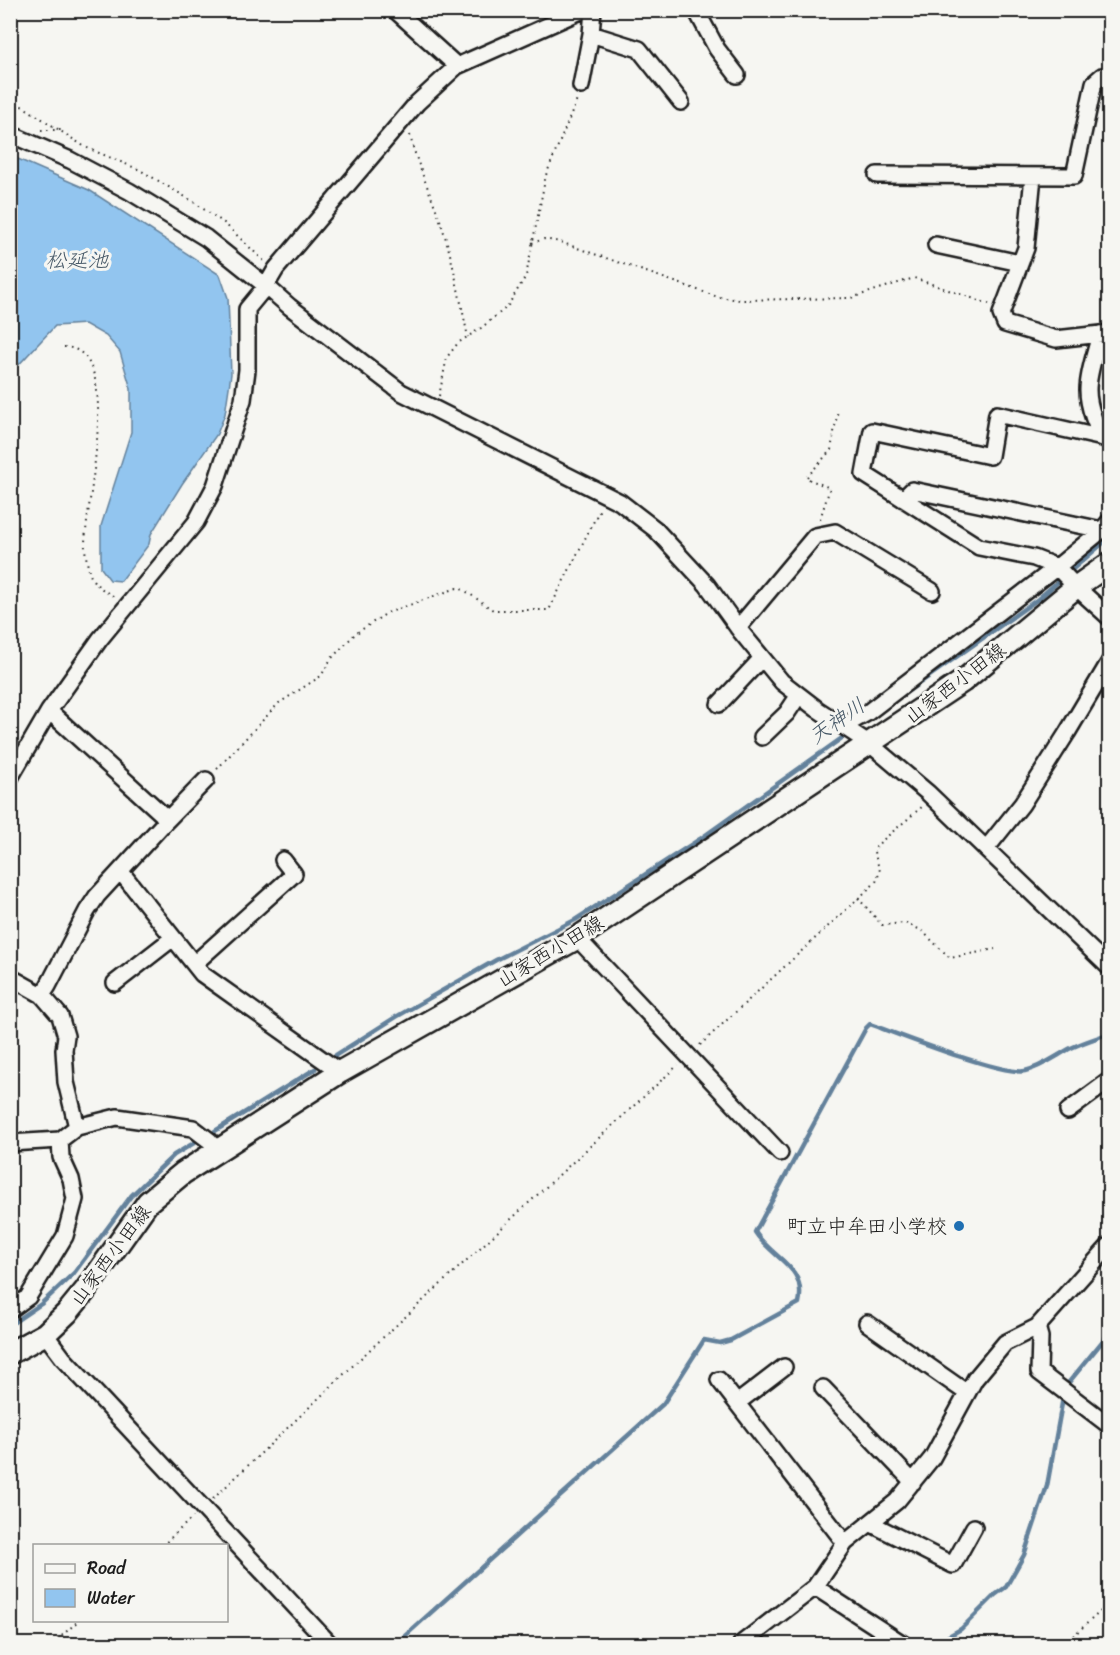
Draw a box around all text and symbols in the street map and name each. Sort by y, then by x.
water label: 松延池 [46,241,109,279]
street label: 山家西小田線 [897,633,1014,733]
water label: 天神川 [800,687,874,755]
street label: 山家西小田線 [490,906,611,997]
street label: 山家西小田線 [60,1197,160,1314]
place label: 町立中牟田小学校 [787,1209,947,1244]
marker: 町立中牟田小学校 [952,1219,966,1233]
legend [33,1544,228,1622]
text: Road [87,1552,127,1584]
text: Water [87,1582,136,1614]

